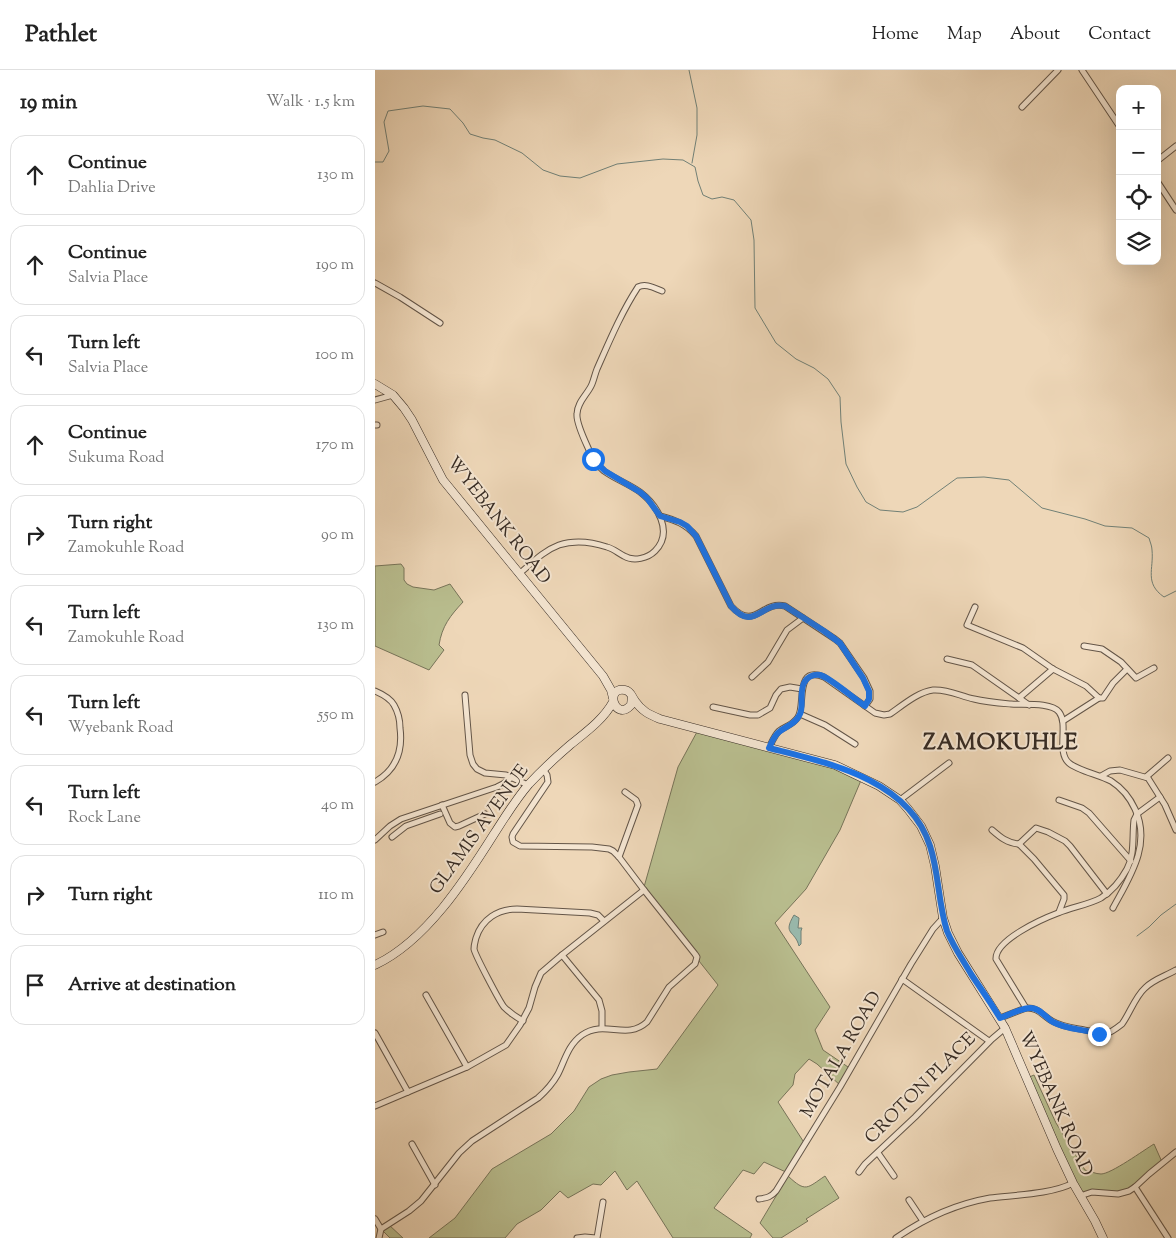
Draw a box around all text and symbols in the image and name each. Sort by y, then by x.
text: Pathlet [25,18,97,52]
text: Home [872,22,919,48]
text: Map [947,22,982,48]
text: About [1010,22,1060,48]
text: Contact [1088,22,1151,48]
map controls [1116,85,1161,265]
button: + [1116,85,1161,130]
text: 19 min [20,88,77,118]
text: Walk · 1.5 km [266,91,355,114]
button: − [1116,130,1161,175]
text: Continue [68,150,147,177]
icon: ahead [21,161,49,189]
text: 130 m [317,164,354,187]
button: locate [1116,175,1161,220]
text: Dahlia Drive [68,177,156,200]
button: layers [1116,220,1161,265]
text: Continue [68,240,147,267]
icon: ahead [21,251,49,279]
text: 190 m [316,254,354,277]
text: Salvia Place [68,267,148,290]
text: Turn left [68,330,140,357]
icon: left [21,341,49,369]
text: 100 m [315,344,354,367]
text: Salvia Place [68,357,148,380]
text: Continue [68,420,147,447]
icon: ahead [21,431,49,459]
text: 170 m [316,434,354,457]
text: Sukuma Road [68,447,164,470]
route start [582,448,605,471]
street label: WYEBANK ROAD [440,452,556,590]
text: Turn right [68,510,152,537]
icon: right [21,521,49,549]
text: 90 m [321,524,354,547]
text: Zamokuhle Road [68,537,184,560]
text: Turn left [68,600,140,627]
icon: left [21,611,49,639]
text: 130 m [317,614,354,637]
text: Zamokuhle Road [68,627,184,650]
text: Turn left [68,690,140,717]
icon: left [21,701,49,729]
text: 550 m [318,704,354,727]
text: Wyebank Road [68,717,173,740]
district label: ZAMOKUHLE [923,728,1079,760]
street label: GLAMIS AVENUE [424,760,536,900]
text: Turn left [68,780,140,807]
icon: left [21,791,49,819]
text: 40 m [321,794,354,817]
text: Rock Lane [68,807,141,830]
icon: right [21,881,49,909]
text: Turn right [68,882,152,909]
text: 110 m [318,884,354,907]
icon: arrive [21,971,49,999]
text: Arrive at destination [68,972,236,999]
street label: MOTALA ROAD [795,987,889,1123]
route end [1088,1023,1111,1046]
street label: CROTON PLACE [859,1027,983,1151]
street label: WYEBANK ROAD [1011,1027,1099,1181]

